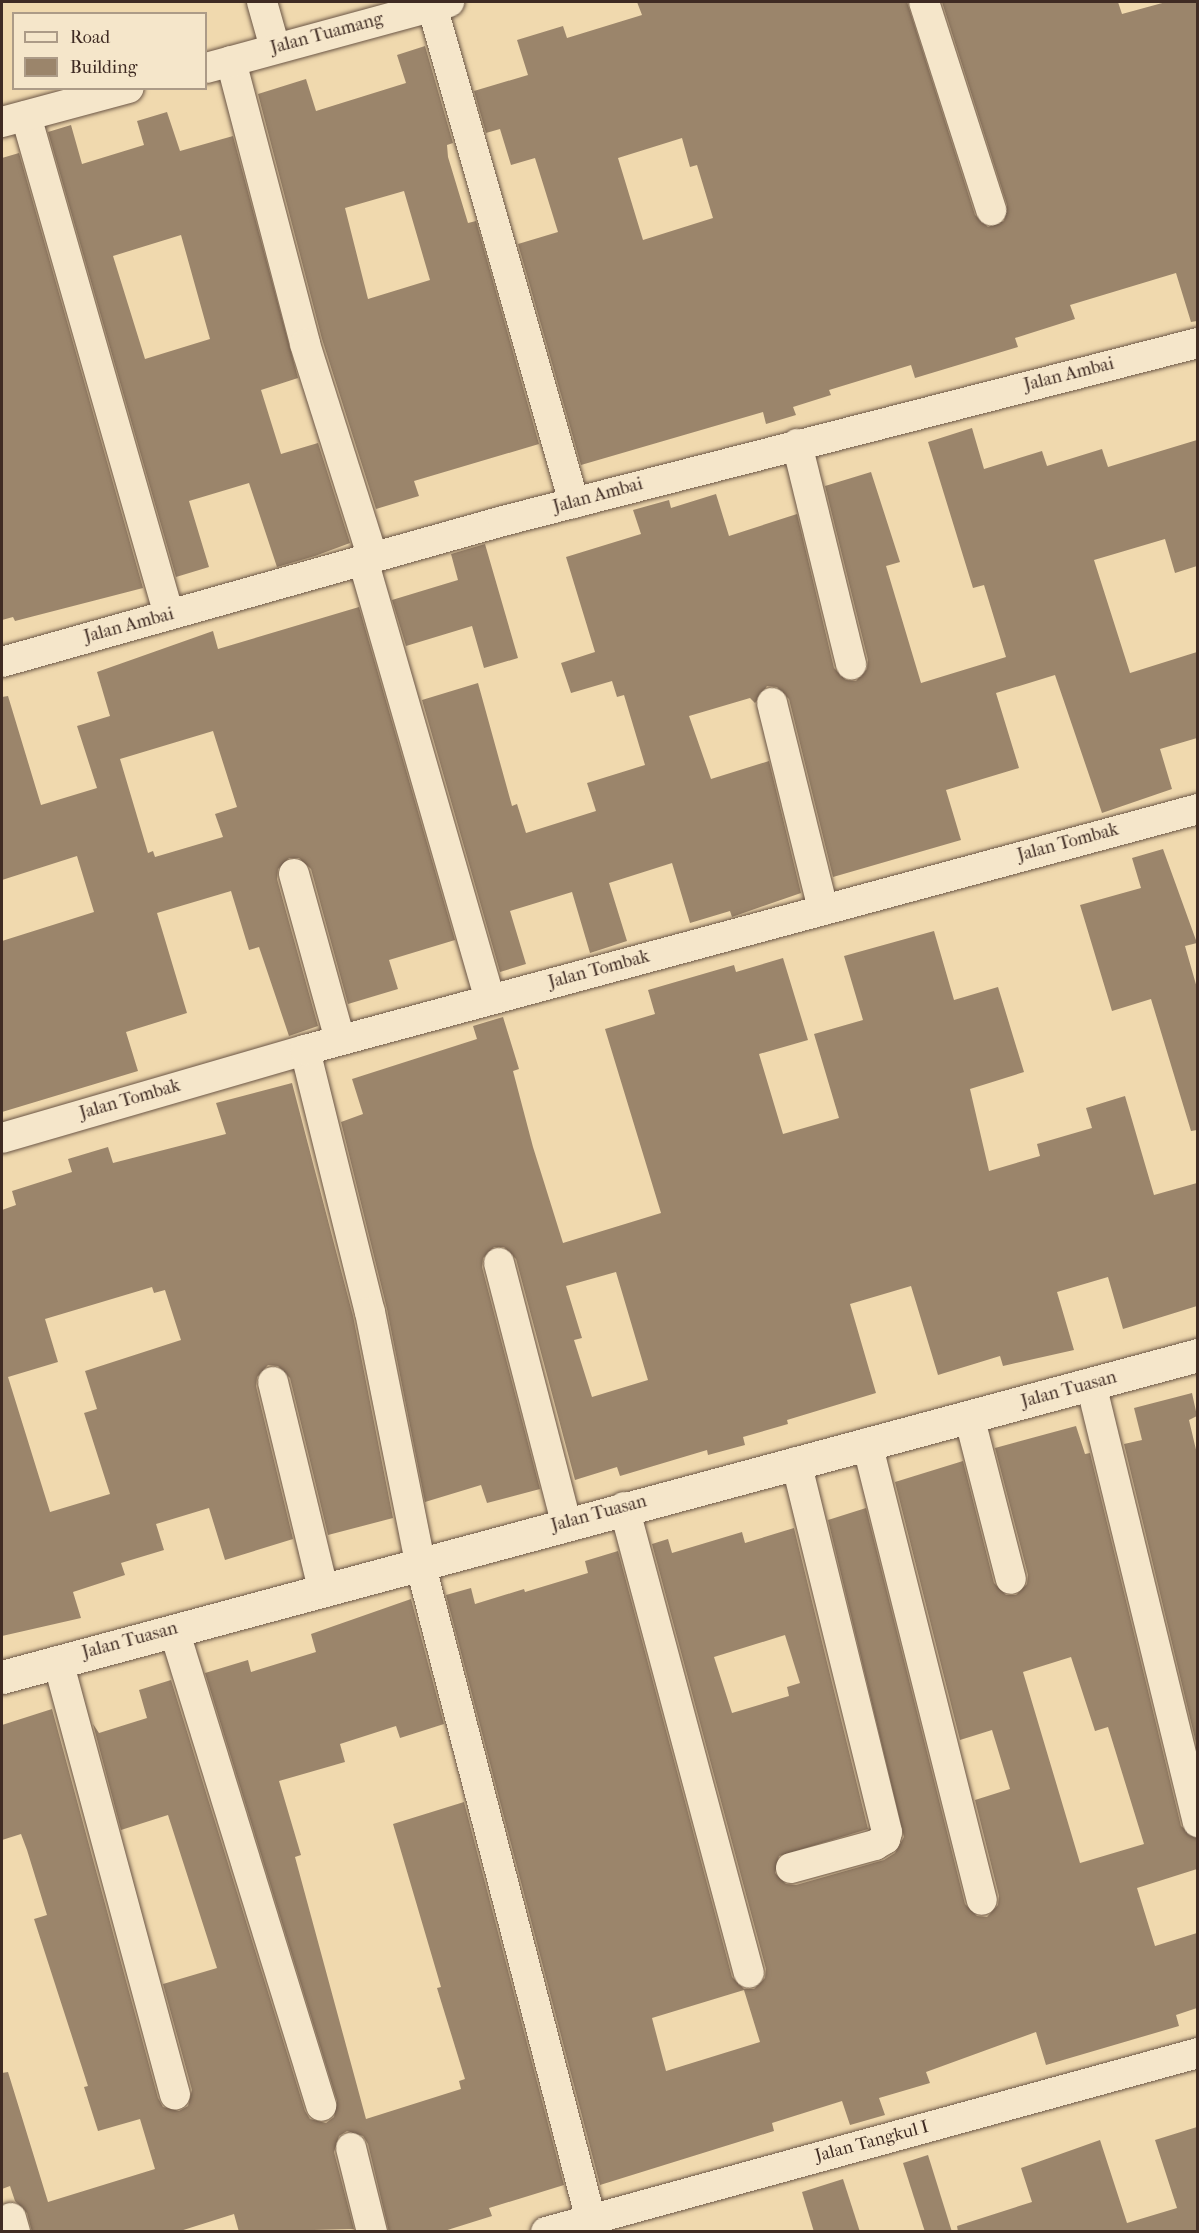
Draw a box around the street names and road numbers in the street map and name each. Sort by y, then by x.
street label: Jalan Tuamang [268,9,386,59]
street label: Jalan Ambai [1022,353,1116,397]
street label: Jalan Ambai [551,474,645,518]
street label: Jalan Ambai [82,604,176,648]
street label: Jalan Tombak [1015,819,1121,867]
street label: Jalan Tombak [546,946,652,994]
street label: Jalan Tombak [77,1075,183,1125]
street label: Jalan Tuasan [1019,1367,1119,1413]
street label: Jalan Tuasan [549,1491,649,1537]
street label: Jalan Tuasan [80,1618,180,1664]
street label: Jalan Tangkul I [813,2116,931,2168]

